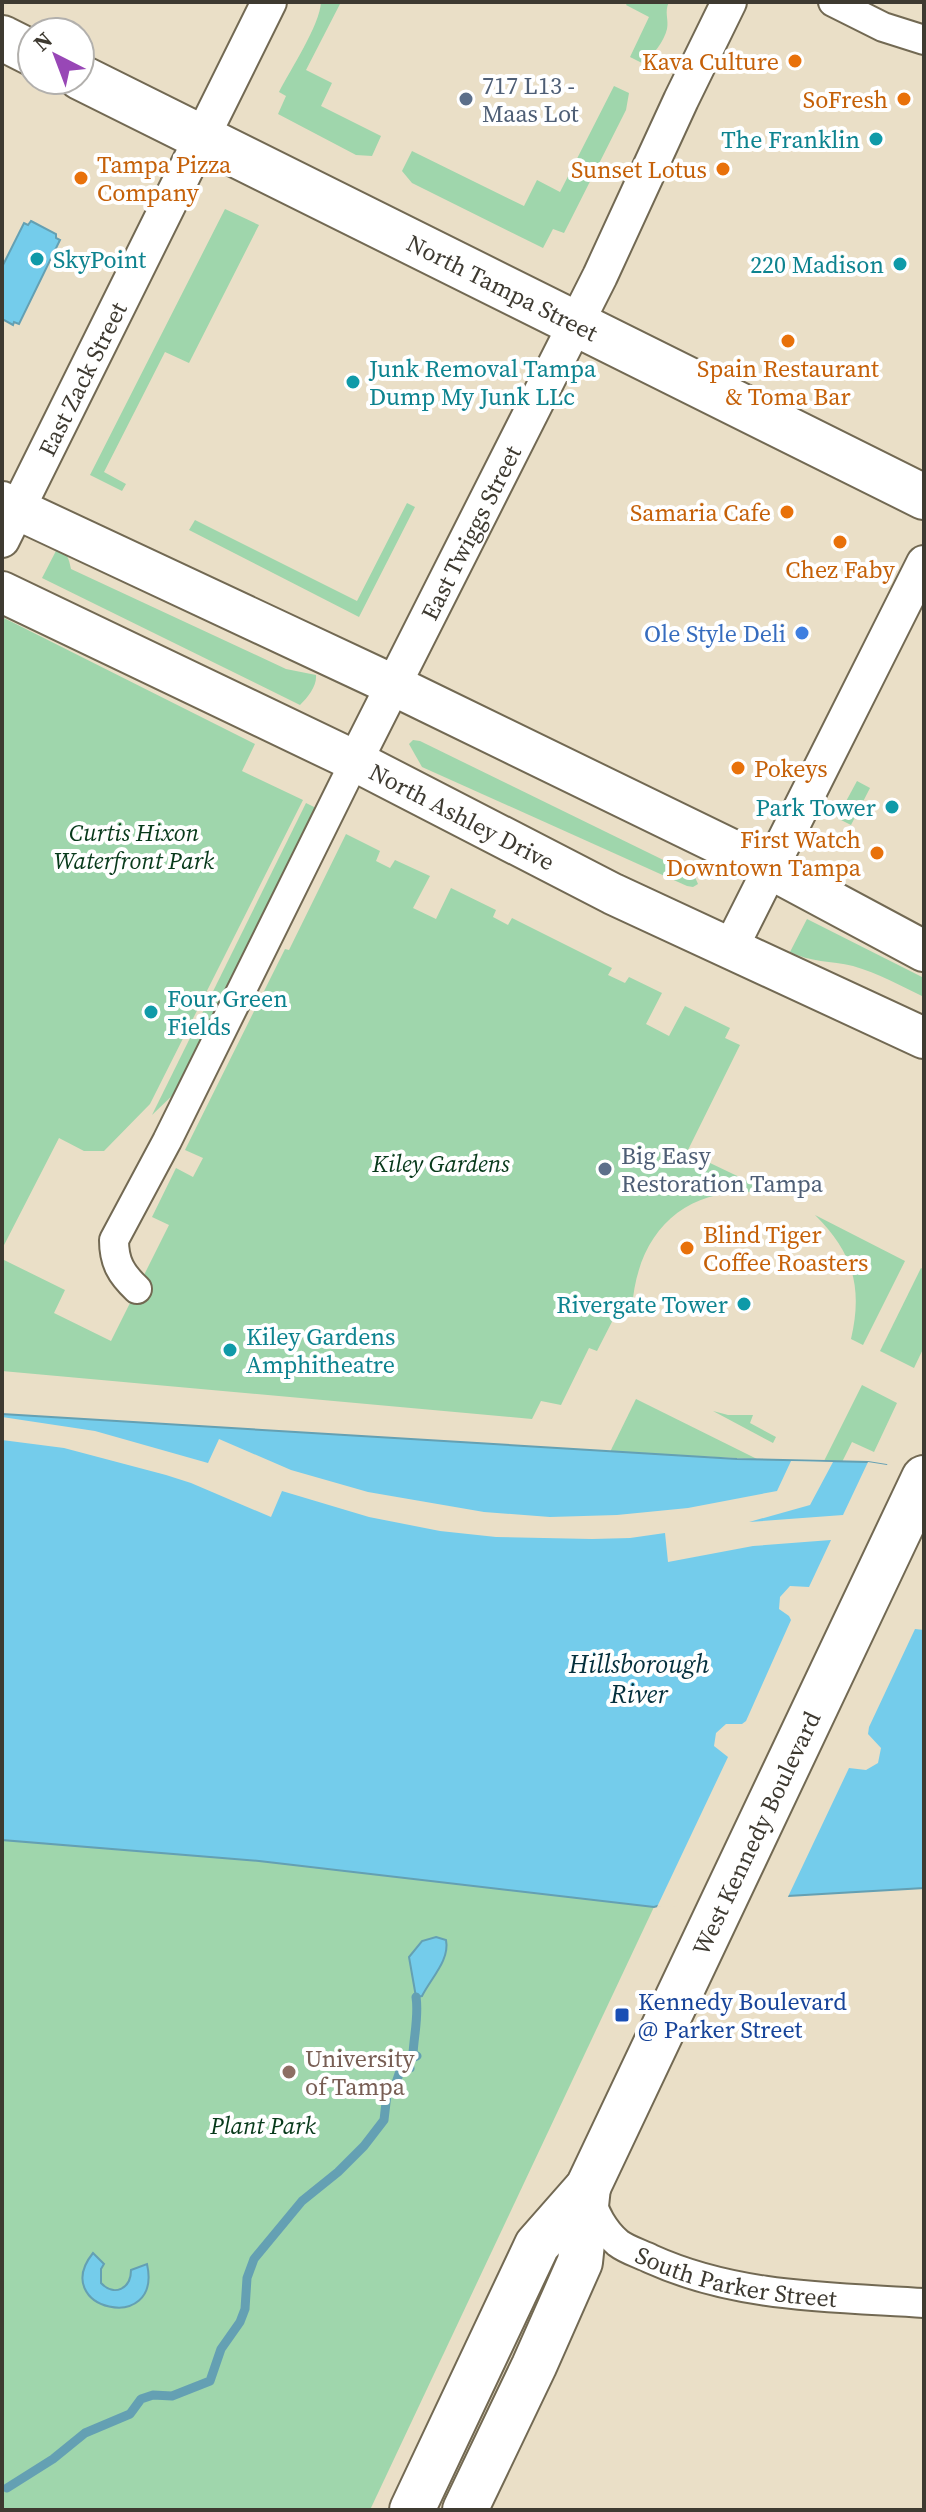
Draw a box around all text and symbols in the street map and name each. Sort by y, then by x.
north arrow [16,16,96,96]
text: N [27,25,59,58]
place label: Kava Culture [642,45,779,78]
marker: Kava Culture [786,52,804,70]
place label: 717 L13 - Maas Lot [482,69,579,130]
place label: SoFresh [803,83,888,116]
marker: 717 L13 - Maas Lot [457,90,475,108]
marker: SoFresh [895,90,913,108]
place label: The Franklin [721,123,860,156]
marker: The Franklin [867,130,885,148]
place label: Tampa Pizza Company [97,148,232,209]
place label: Sunset Lotus [571,153,707,186]
marker: Sunset Lotus [714,160,732,178]
marker: Tampa Pizza Company [72,169,90,187]
street label: North Tampa Street [402,226,604,349]
place label: SkyPoint [53,243,146,276]
place label: 220 Madison [750,248,884,281]
marker: SkyPoint [28,250,46,268]
marker: 220 Madison [891,255,909,273]
street label: East Zack Street [30,296,134,461]
marker: Spain Restaurant & Toma Bar [779,332,797,350]
place label: Junk Removal Tampa Dump My Junk LLc [368,352,597,413]
place label: Spain Restaurant & Toma Bar [697,352,879,413]
marker: Junk Removal Tampa Dump My Junk LLc [344,373,362,391]
street label: East Twiggs Street [412,439,528,626]
place label: Samaria Cafe [630,496,771,529]
marker: Samaria Cafe [778,503,796,521]
marker: Chez Faby [831,533,849,551]
place label: Chez Faby [785,553,895,586]
place label: Ole Style Deli [644,617,786,650]
marker: Ole Style Deli [793,624,811,642]
place label: Pokeys [754,752,828,785]
street label: North Ashley Drive [364,755,561,878]
marker: Pokeys [729,759,747,777]
place label: Park Tower [755,791,876,824]
marker: Park Tower [883,798,901,816]
park label: Curtis Hixon Waterfront Park [54,816,215,877]
place label: First Watch Downtown Tampa [666,823,862,884]
marker: First Watch Downtown Tampa [868,844,886,862]
place label: Four Green Fields [167,982,288,1043]
marker: Four Green Fields [142,1003,160,1021]
place label: Big Easy Restoration Tampa [621,1139,824,1200]
park label: Kiley Gardens [371,1147,510,1180]
marker: Big Easy Restoration Tampa [596,1160,614,1178]
place label: Blind Tiger Coffee Roasters [703,1218,868,1279]
marker: Blind Tiger Coffee Roasters [678,1239,696,1257]
place label: Rivergate Tower [556,1288,728,1321]
marker: Rivergate Tower [735,1295,753,1313]
place label: Kiley Gardens Amphitheatre [246,1320,395,1381]
marker: Kiley Gardens Amphitheatre [221,1341,239,1359]
water label: Hillsborough River [568,1646,709,1712]
street label: West Kennedy Boulevard [684,1705,828,1960]
place label: Kennedy Boulevard @ Parker Street [638,1985,847,2046]
marker: Kennedy Boulevard @ Parker Street [613,2006,631,2024]
place label: University of Tampa [305,2042,415,2103]
marker: University of Tampa [280,2063,298,2081]
park label: Plant Park [209,2109,316,2142]
street label: South Parker Street [631,2238,838,2314]

